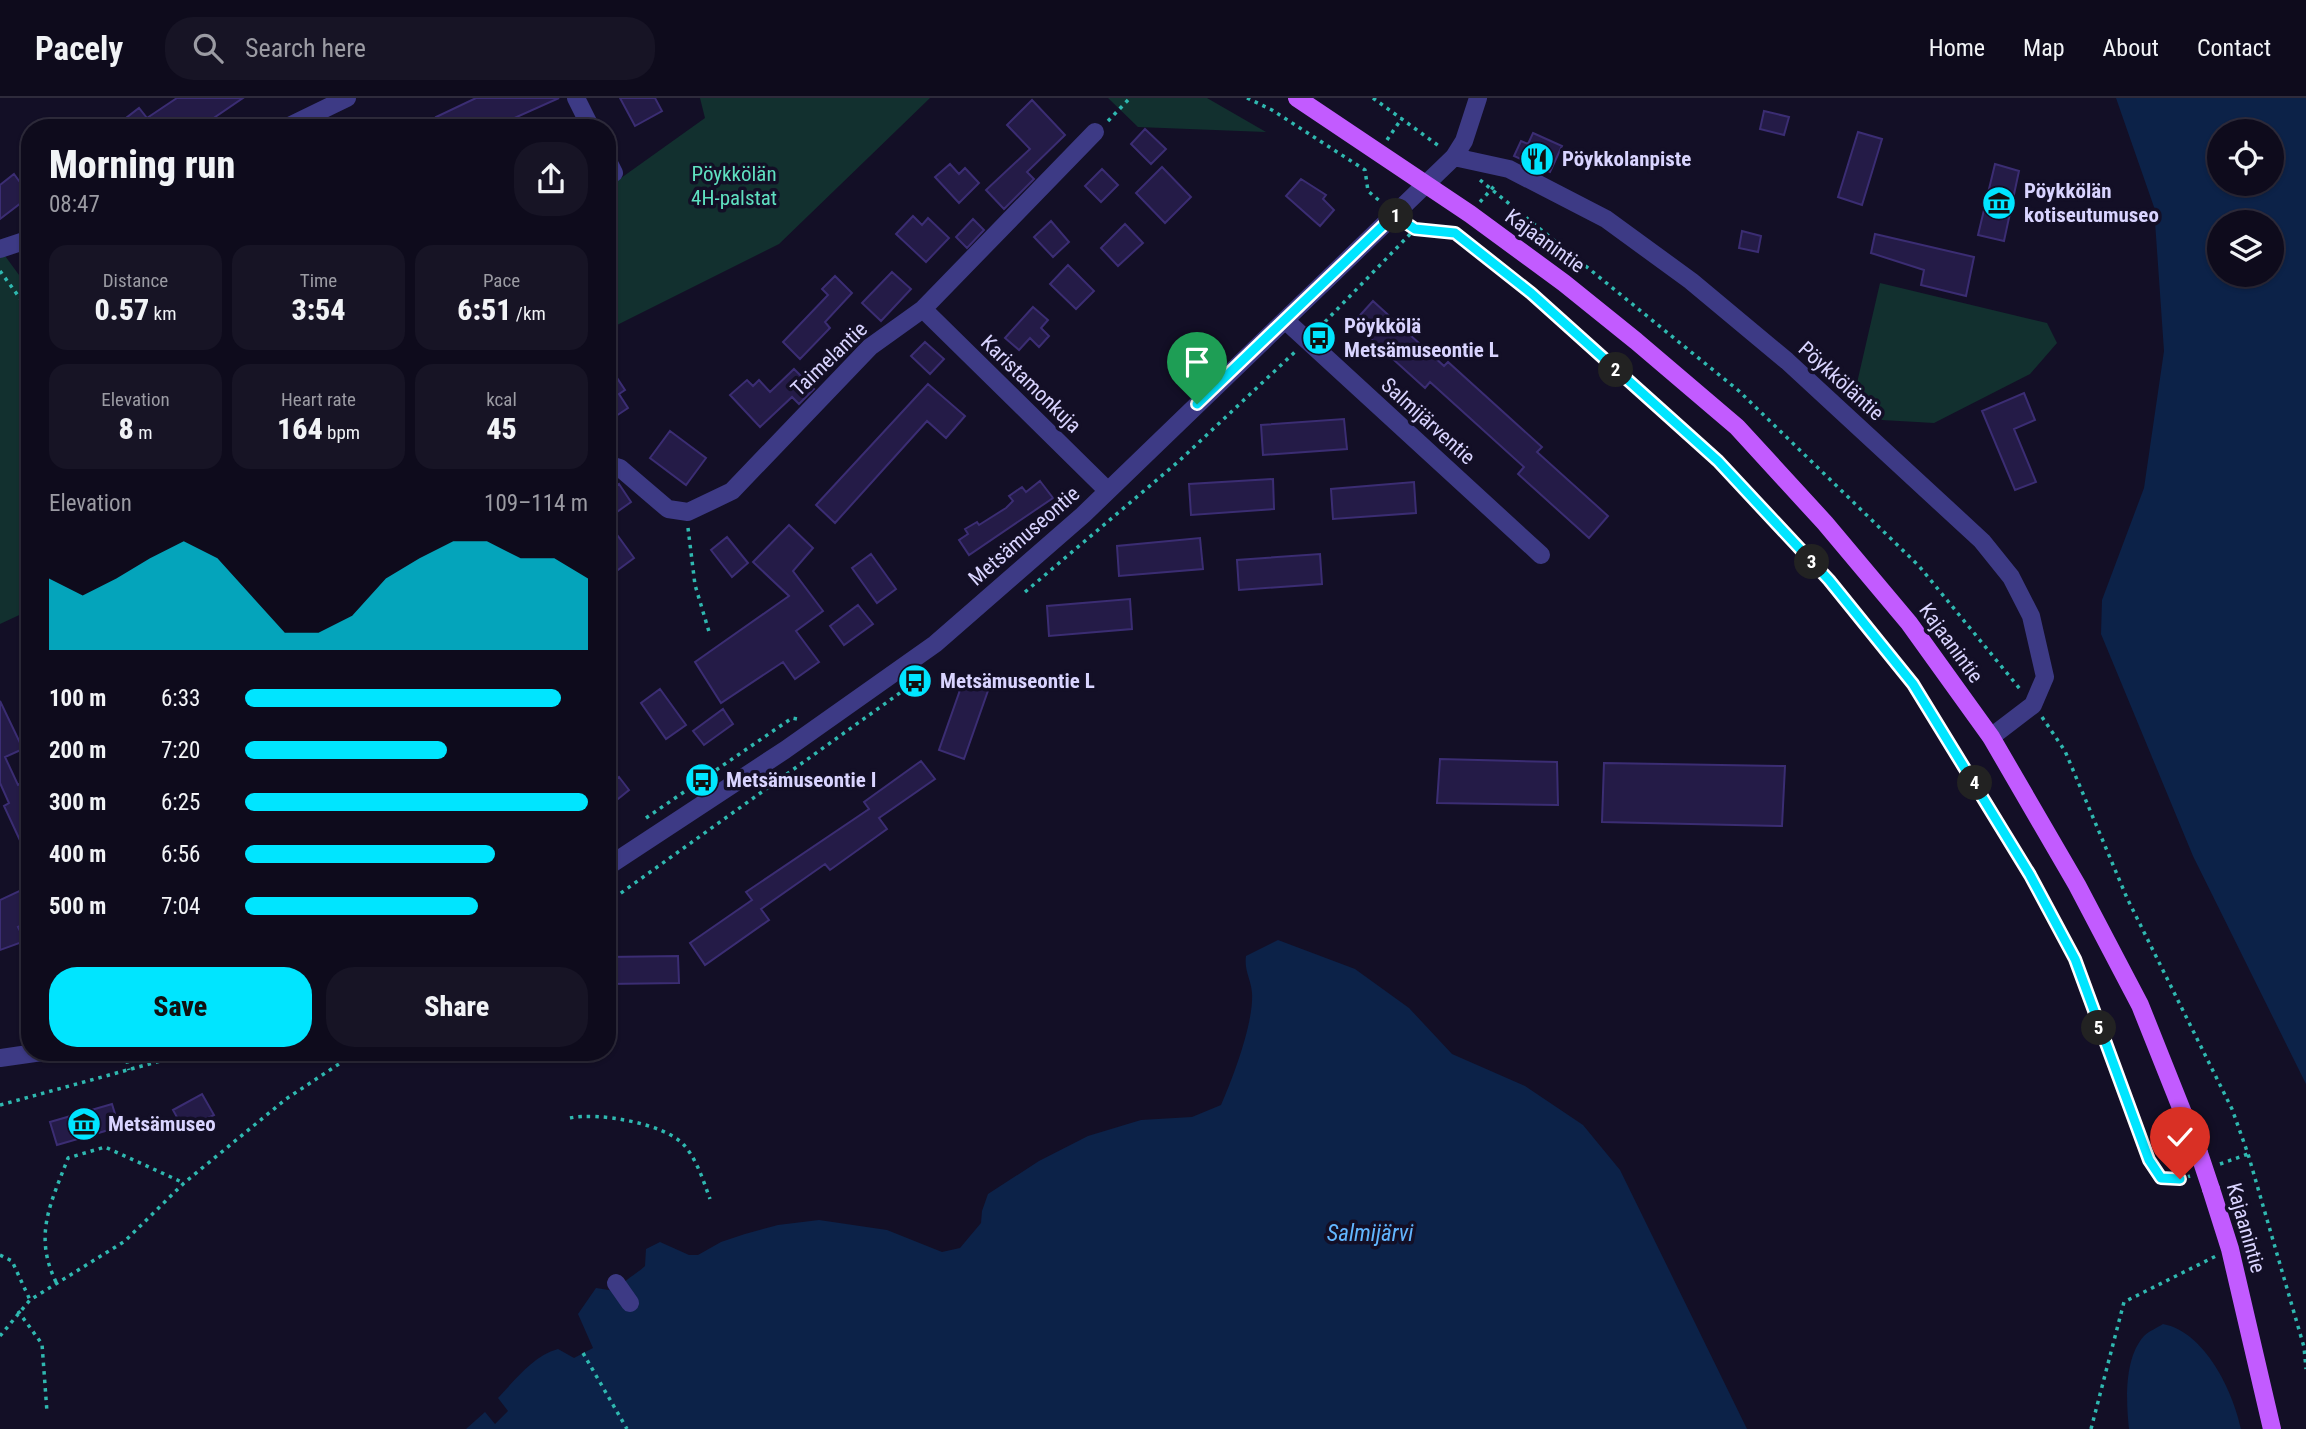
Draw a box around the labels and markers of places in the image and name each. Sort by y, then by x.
restaurant icon: Pöykkolanpiste [1518,140,1556,178]
place label: Pöykkolanpiste [1562,147,1691,171]
place label: Pöykkölän kotiseutumuseo [2024,179,2159,227]
museum icon: Pöykkölän kotiseutumuseo [1980,184,2018,222]
pin: 1 [1378,198,1414,234]
place label: Pöykkölä Metsämuseontie L [1344,314,1499,362]
bus stop icon: Pöykkölä Metsämuseontie L [1300,319,1338,357]
pin [1167,332,1227,404]
pin: 2 [1598,352,1634,388]
pin: 3 [1794,545,1829,580]
bus stop icon: Metsämuseontie L [896,662,934,700]
place label: Metsämuseontie L [940,669,1095,693]
bus stop icon: Metsämuseontie I [683,761,721,799]
pin: 4 [1958,766,1993,800]
place label: Metsämuseontie I [726,768,876,792]
pin: 5 [2082,1010,2116,1046]
museum icon: Metsämuseo [65,1105,103,1143]
pin [2150,1107,2210,1179]
place label: Metsämuseo [108,1112,216,1136]

